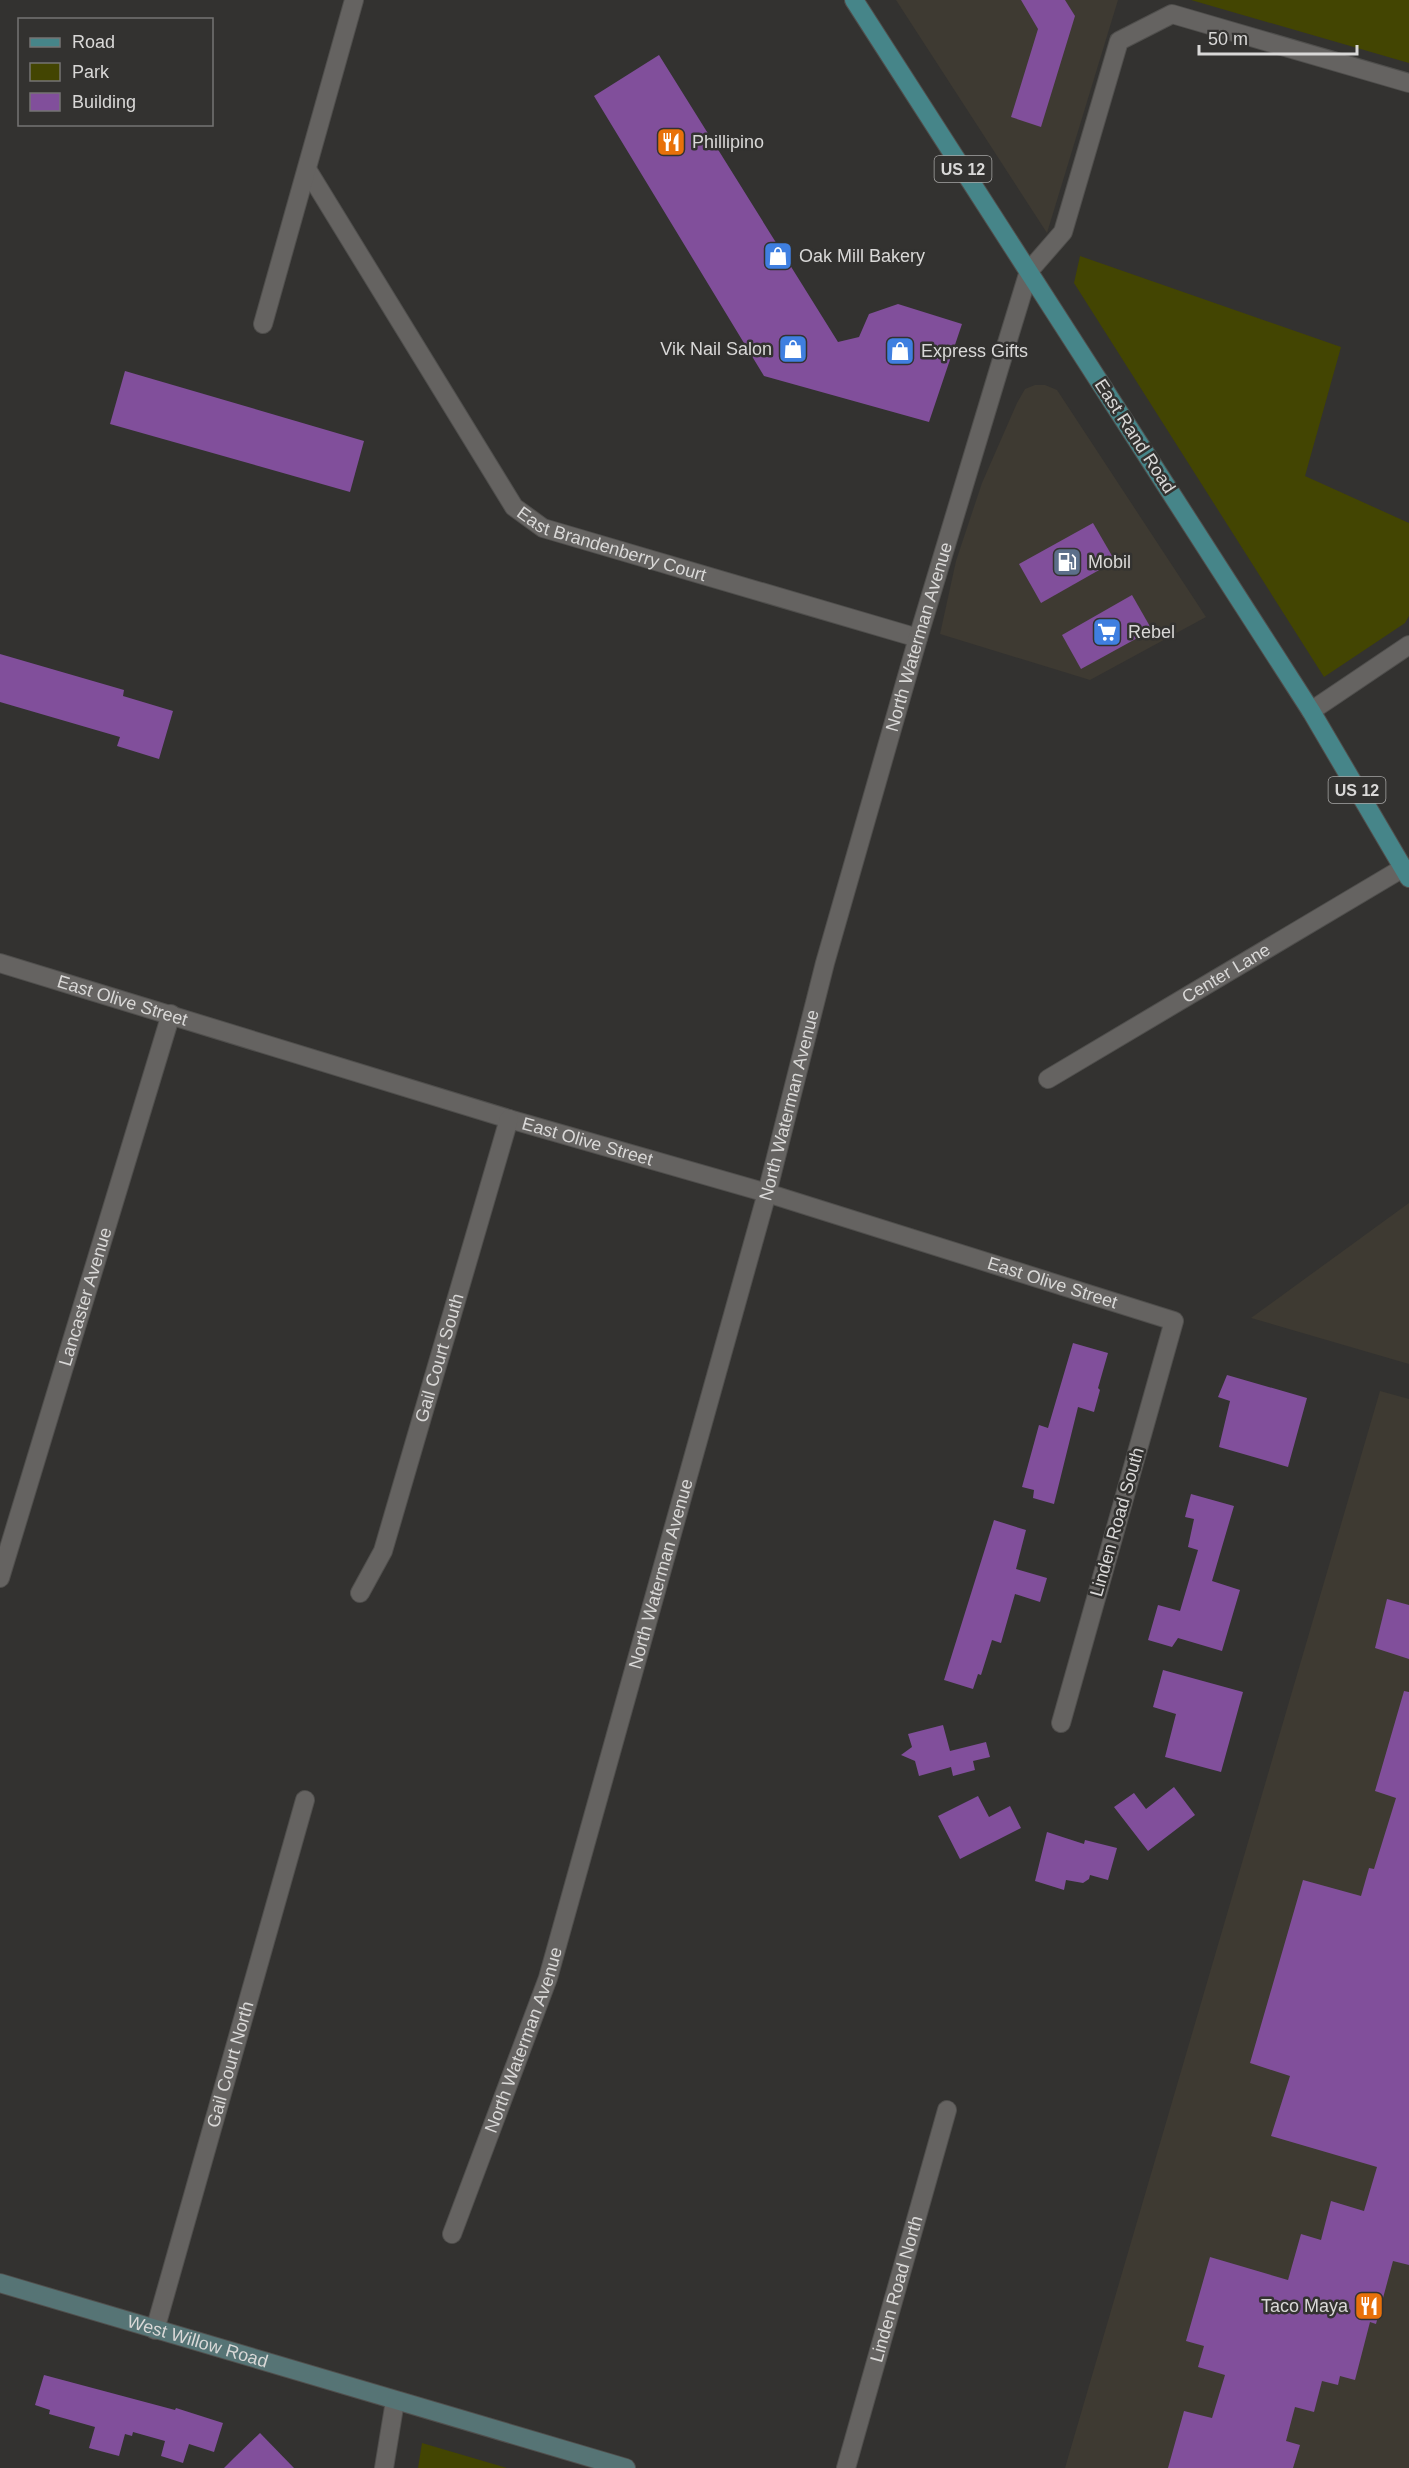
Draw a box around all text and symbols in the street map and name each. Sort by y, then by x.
legend [18,18,213,126]
scale bar [1199,18,1356,56]
text: 50 m [1208,29,1248,49]
text: Road [72,32,115,52]
text: Park [72,62,110,82]
text: Building [72,92,136,112]
restaurant icon: Phillipino [655,126,687,158]
place label: Phillipino [692,132,764,152]
road number: US 12 [934,156,992,182]
shop icon: Oak Mill Bakery [762,240,794,272]
place label: Oak Mill Bakery [799,246,925,266]
shop icon: Vik Nail Salon [777,333,809,365]
shop icon: Express Gifts [884,335,916,367]
place label: Vik Nail Salon [660,339,772,359]
place label: Express Gifts [921,341,1028,361]
street label: East Rand Road [1091,375,1179,497]
street label: East Brandenberry Court [513,503,709,585]
street label: North Waterman Avenue [882,540,956,734]
fuel station icon: Mobil [1051,546,1083,578]
place label: Mobil [1088,552,1131,572]
supermarket icon: Rebel [1091,616,1123,648]
place label: Rebel [1128,622,1175,642]
road number: US 12 [1328,777,1386,803]
street label: Center Lane [1178,939,1274,1007]
street label: East Olive Street [55,971,190,1030]
street label: North Waterman Avenue [755,1008,823,1203]
street label: East Olive Street [520,1113,655,1170]
street label: Lancaster Avenue [55,1225,116,1368]
street label: East Olive Street [985,1253,1120,1313]
street label: Gail Court South [411,1291,468,1425]
street label: Linden Road South [1086,1445,1148,1599]
street label: North Waterman Avenue [625,1477,697,1671]
street label: North Waterman Avenue [481,1945,566,2136]
street label: Gail Court North [203,1999,258,2130]
street label: Linden Road North [866,2214,927,2364]
restaurant icon: Taco Maya [1353,2290,1385,2322]
place label: Taco Maya [1261,2296,1349,2316]
street label: West Willow Road [125,2311,270,2372]

